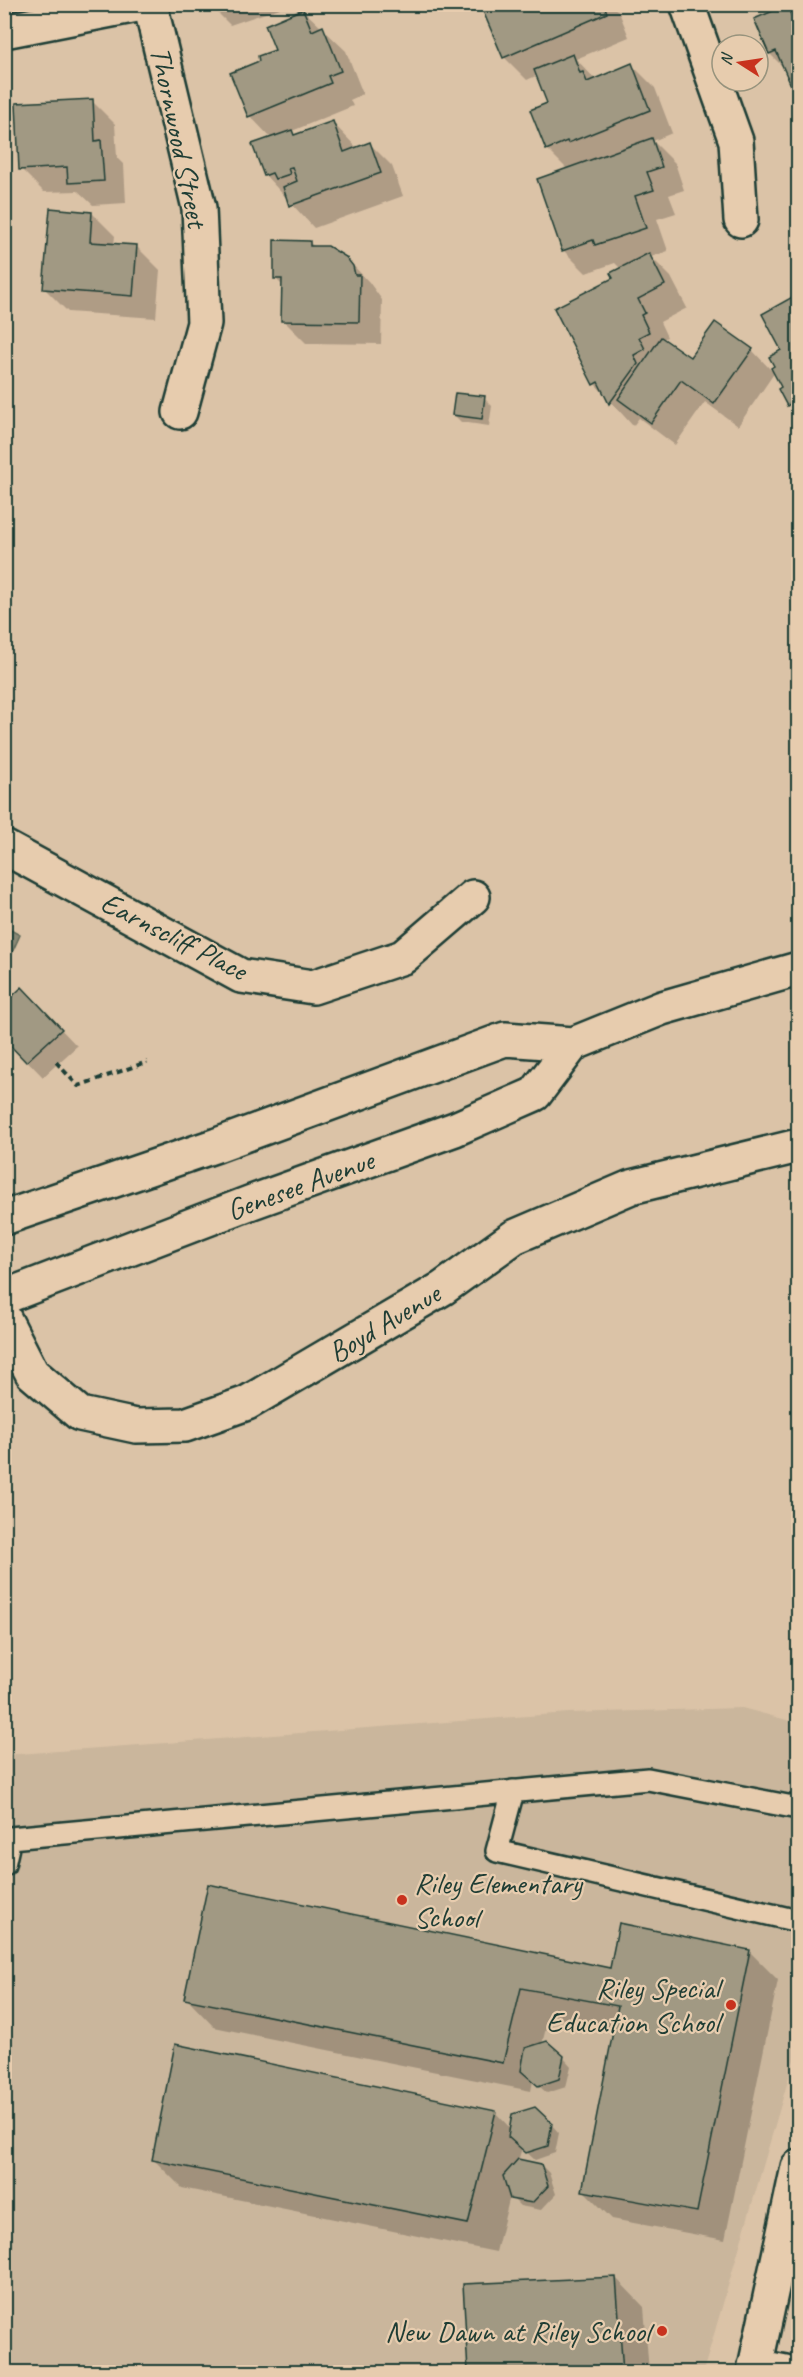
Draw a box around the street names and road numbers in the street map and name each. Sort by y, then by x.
street label: Thornwood Street [141,43,217,234]
street label: Earnscliff Place [95,883,255,990]
street label: Genesee Avenue [221,1140,381,1229]
street label: Boyd Avenue [321,1274,449,1371]

